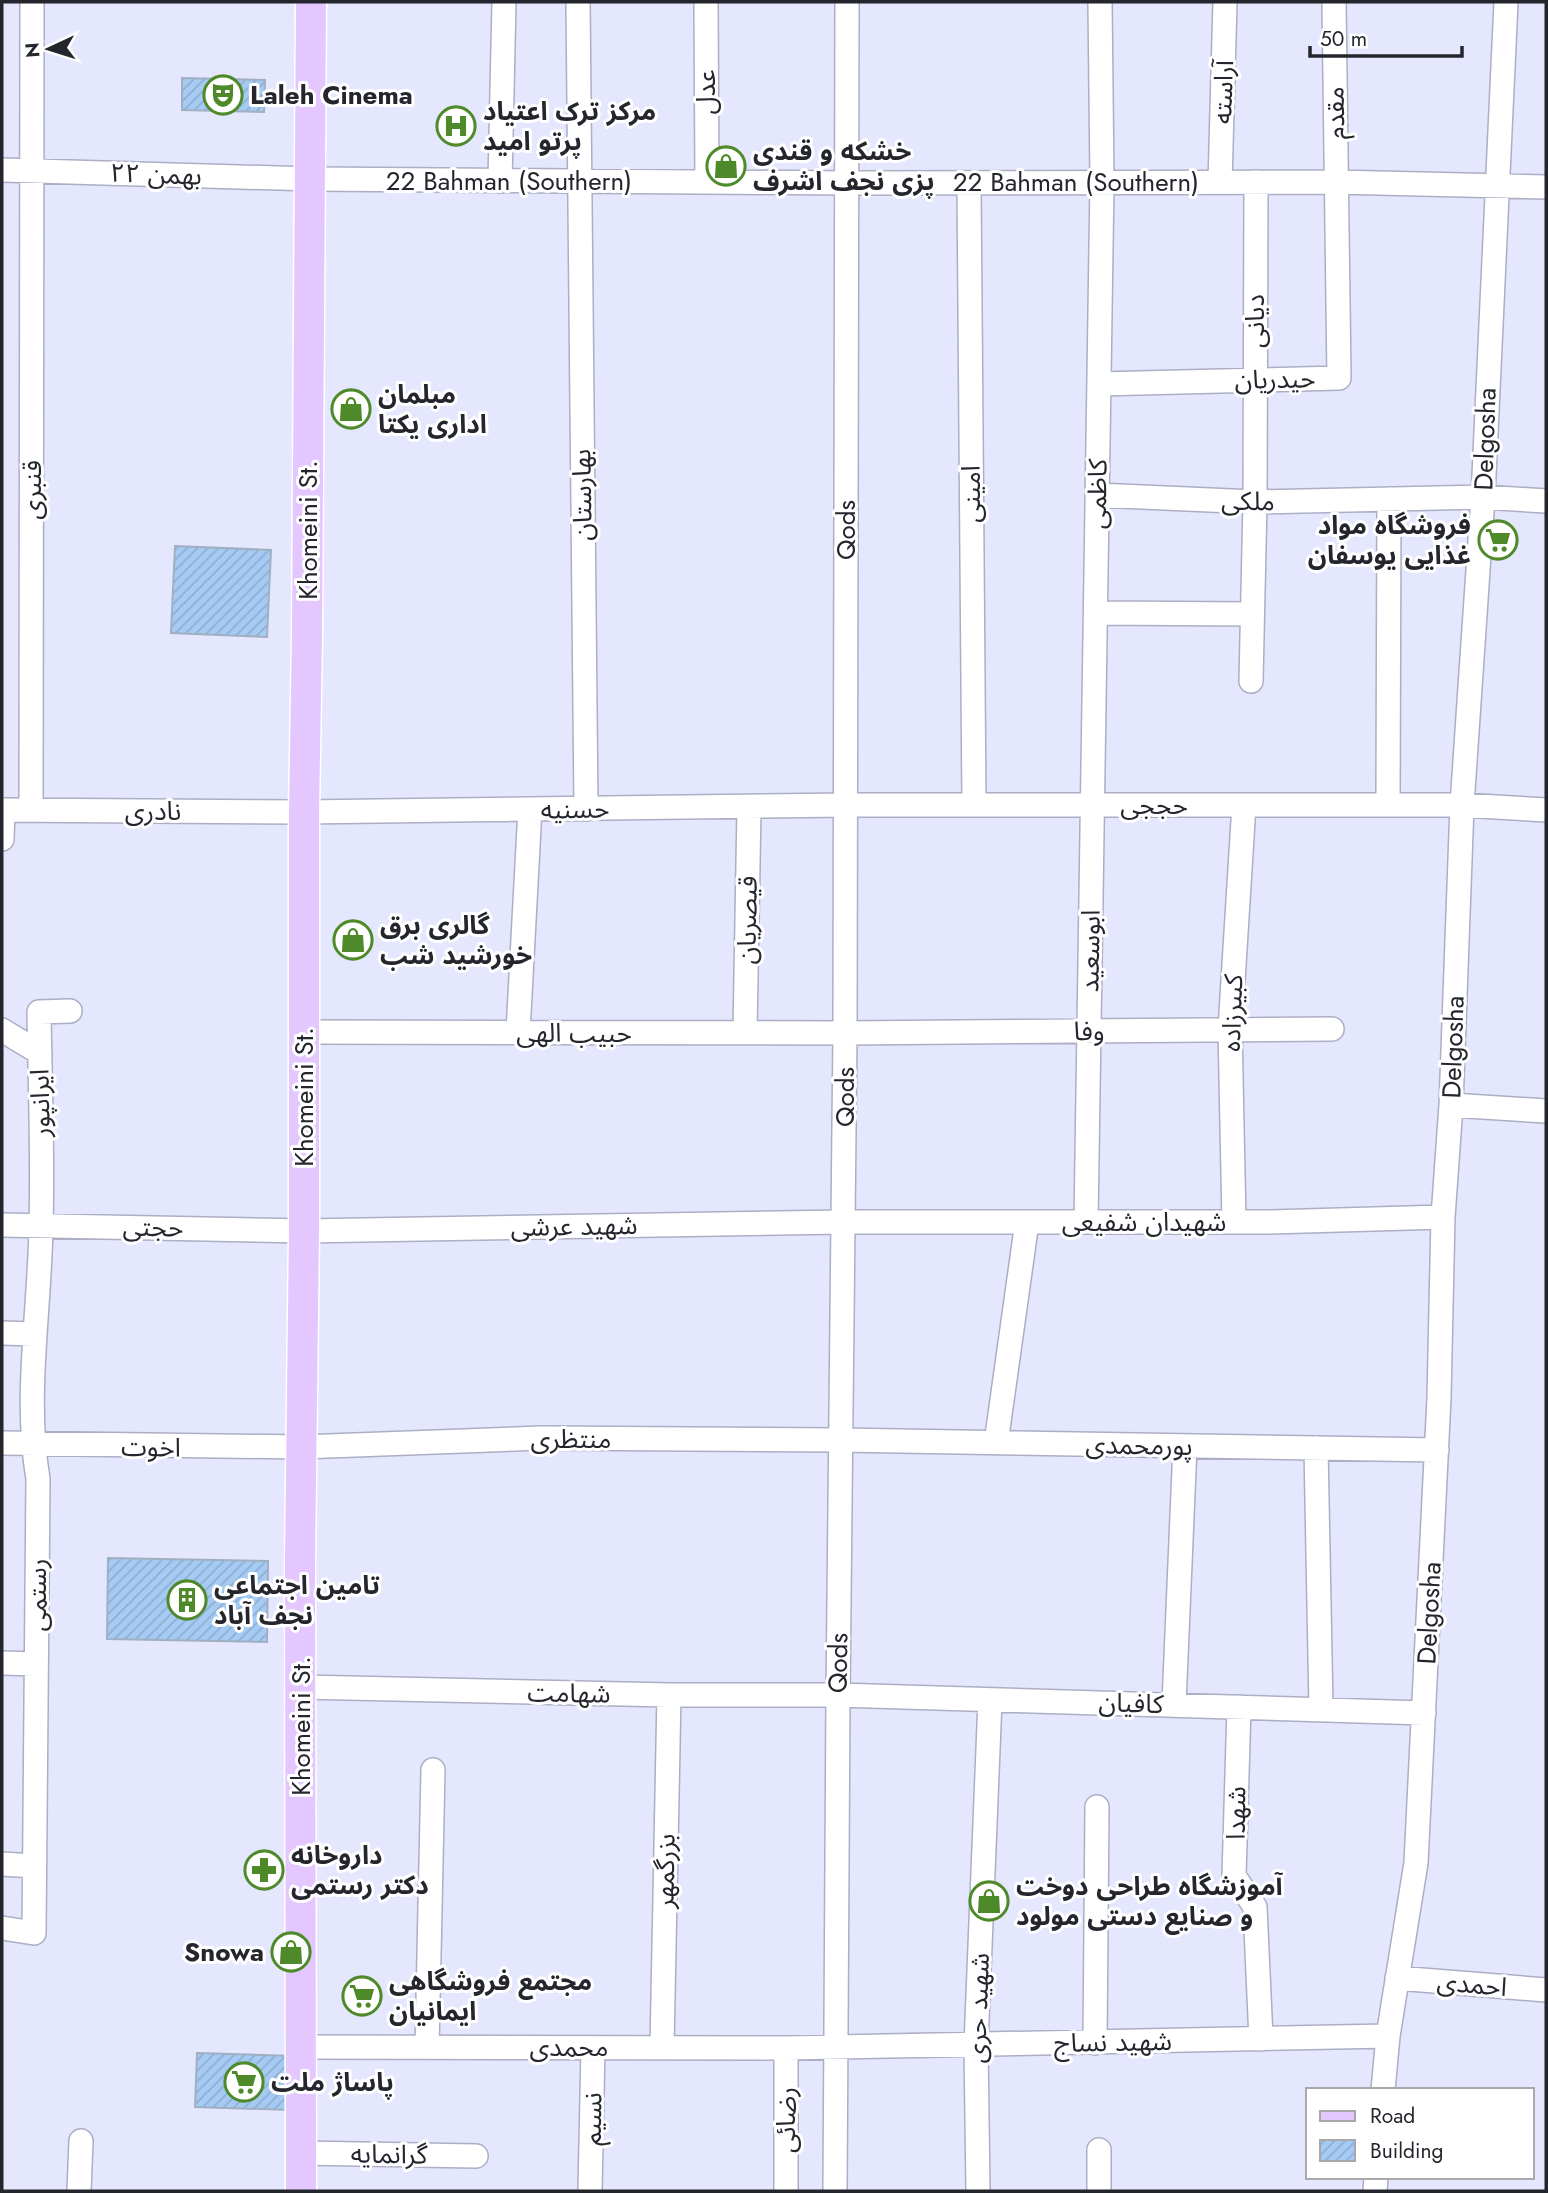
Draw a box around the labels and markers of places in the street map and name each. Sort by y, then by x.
theatre icon: Laleh Cinema [202,74,244,116]
place label: Laleh Cinema [250,76,413,114]
place label: مرکز ترک اعتیاد پرتو امید [483,92,656,160]
hospital icon: مرکز ترک اعتیاد پرتو امید [435,105,477,147]
place label: خشکه و قندی پزی نجف اشرف [753,132,935,200]
shop icon: خشکه و قندی پزی نجف اشرف [705,145,747,187]
place label: مبلمان اداری یکتا [378,375,487,443]
shop icon: مبلمان اداری یکتا [330,388,372,430]
place label: فروشگاه مواد غذایی یوسفان [1308,506,1471,574]
supermarket icon: فروشگاه مواد غذایی یوسفان [1477,519,1519,561]
place label: گالری برق خورشید شب [380,906,532,974]
shop icon: گالری برق خورشید شب [332,919,374,961]
place label: تامین اجتماعی نجف آباد [214,1566,380,1634]
building icon: تامین اجتماعی نجف آباد [166,1579,208,1621]
place label: داروخانه دکتر رستمی [291,1836,429,1904]
pharmacy icon: داروخانه دکتر رستمی [243,1849,285,1891]
place label: آموزشگاه طراحی دوخت و صنایع دستی مولود [1016,1867,1283,1935]
shop icon: آموزشگاه طراحی دوخت و صنایع دستی مولود [968,1880,1010,1922]
shop icon: Snowa [270,1931,312,1973]
place label: Snowa [184,1933,264,1971]
place label: مجتمع فروشگاهی ایمانیان [389,1962,592,2030]
supermarket icon: مجتمع فروشگاهی ایمانیان [341,1975,383,2017]
supermarket icon: پاساژ ملت [223,2061,265,2103]
place label: پاساژ ملت [271,2063,394,2101]

